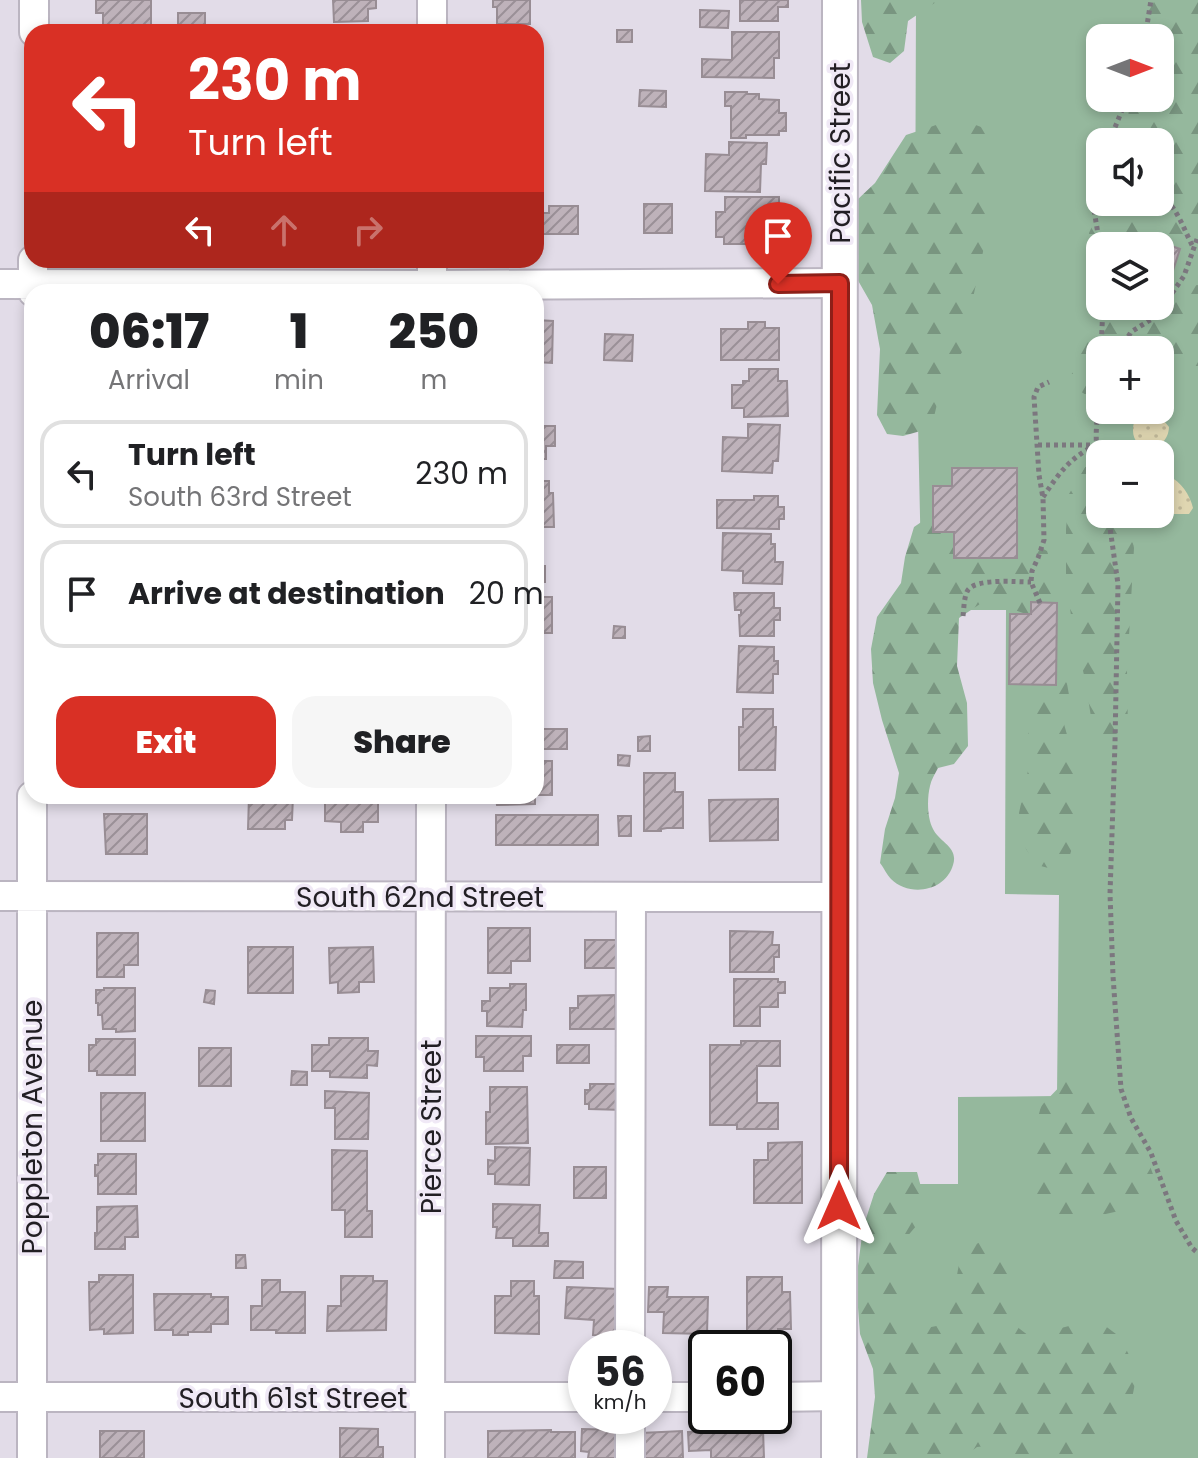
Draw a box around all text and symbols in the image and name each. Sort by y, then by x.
north arrow [1086,24,1174,112]
map controls [1086,24,1174,528]
text: 230 m [188,41,362,120]
icon: left [56,56,160,160]
street label: Pacific Street [821,62,860,244]
text: Turn left [188,117,333,168]
button: sound [1086,128,1174,216]
pin [744,202,812,284]
icon: left [178,208,222,252]
icon: ahead [262,208,306,252]
icon: right [346,208,390,252]
icon: arrive [756,214,800,258]
button: layers [1086,232,1174,320]
text: 06:17 [89,298,209,365]
text: 1 [290,298,308,365]
text: 250 [389,298,479,365]
button: + [1086,336,1174,424]
text: Arrival [108,362,190,398]
text: min [274,362,324,398]
text: m [421,362,447,398]
text: Turn left [128,433,256,476]
button: − [1086,440,1174,528]
icon: left [60,452,104,496]
text: 230 m [415,452,508,495]
text: South 63rd Street [128,479,352,515]
icon: arrive [60,572,104,616]
text: Arrive at destination [128,572,445,615]
text: 20 m [469,572,544,615]
button: Exit [56,696,276,788]
button: Share [292,696,512,788]
street label: South 62nd Street [296,878,544,917]
street label: Poppleton Avenue [13,1000,52,1254]
street label: Pierce Street [412,1040,451,1214]
position arrow [797,1164,881,1248]
speed limit sign: 60 [688,1330,792,1434]
text: 56 [594,1344,646,1400]
street label: South 61st Street [179,1379,407,1418]
text: km/h [593,1388,647,1416]

